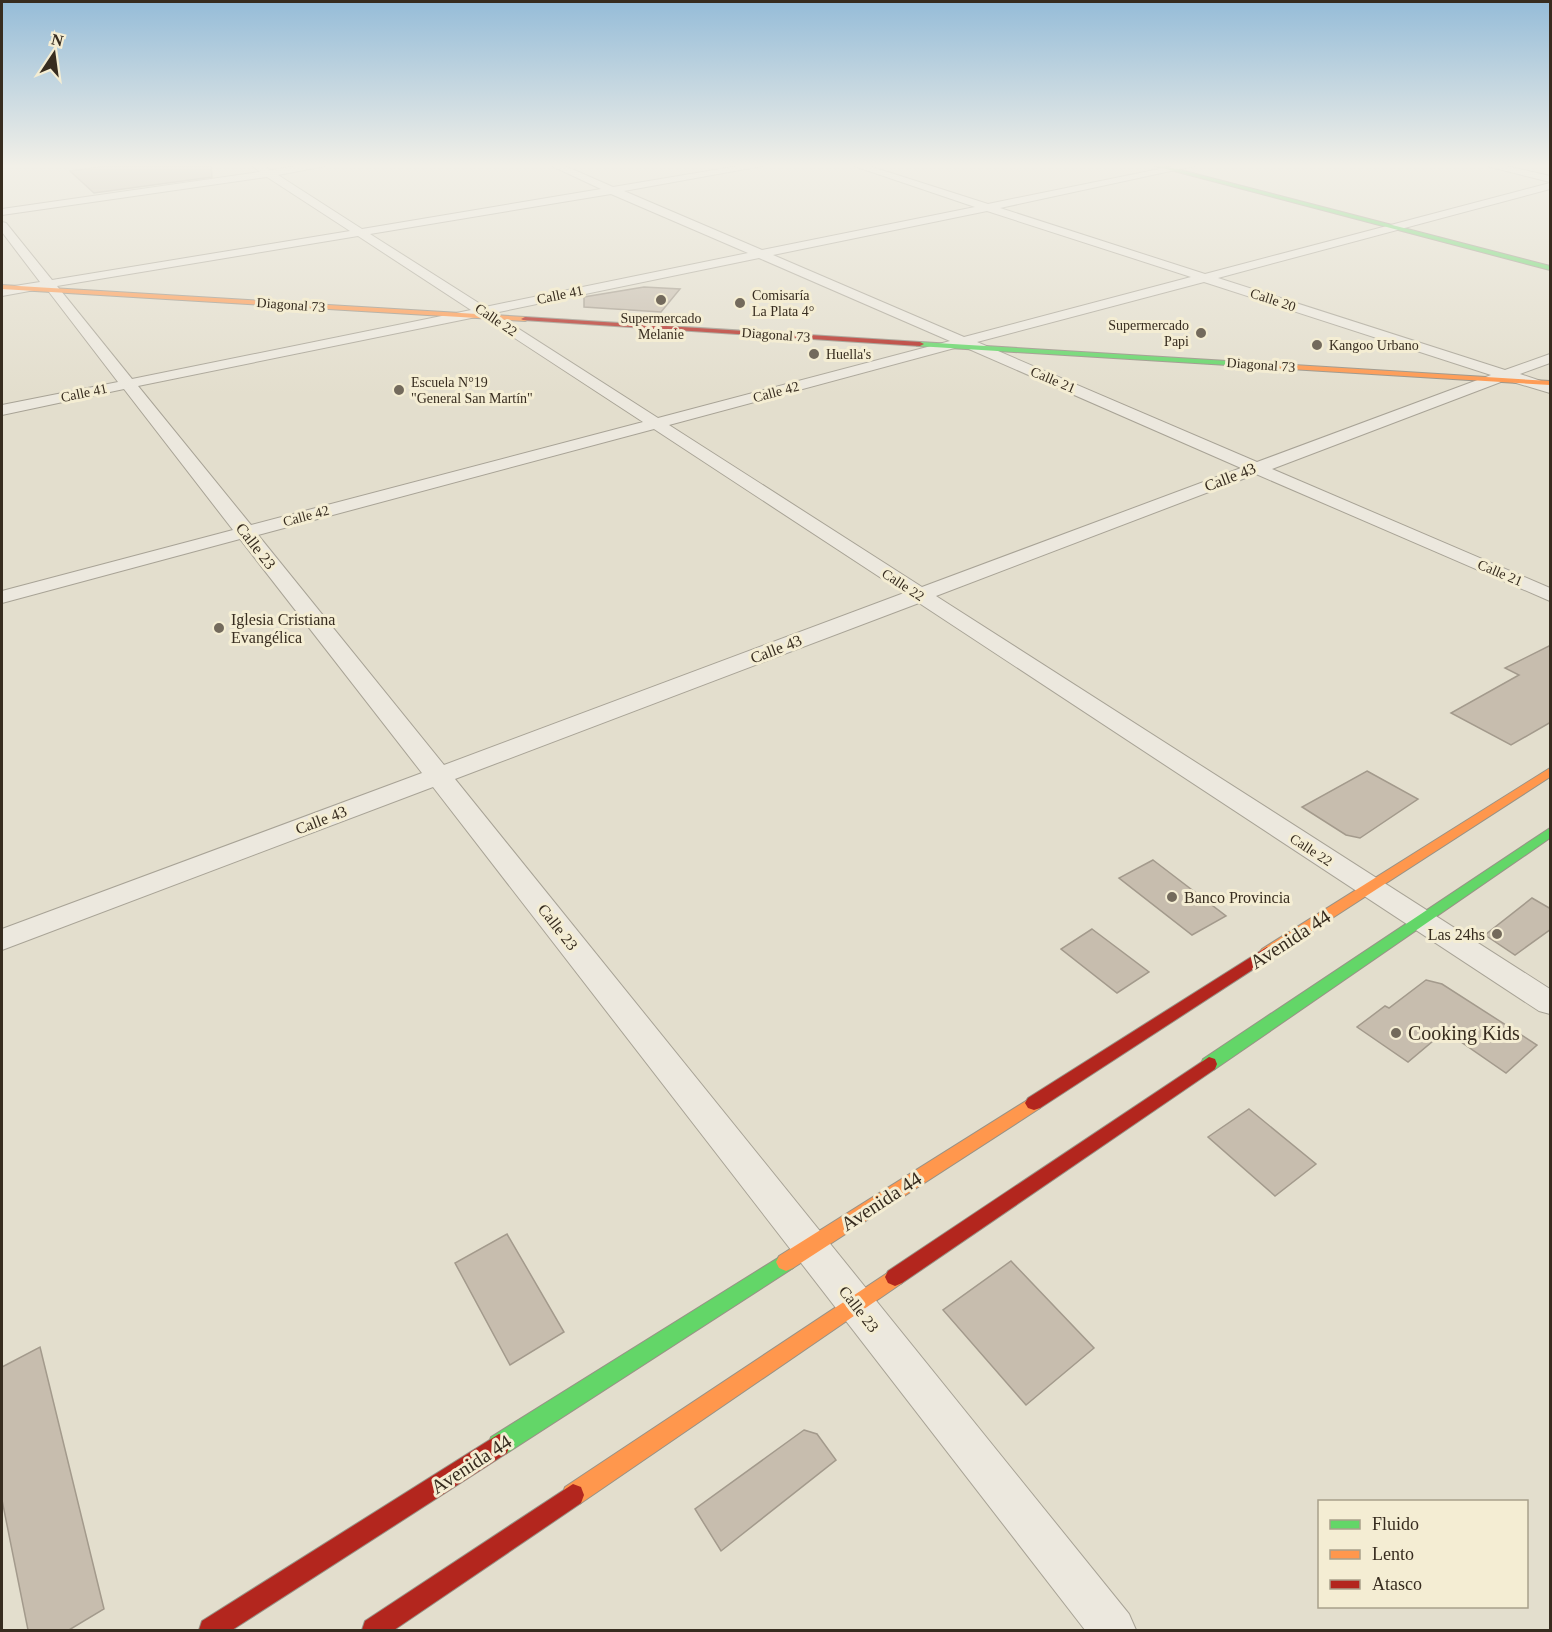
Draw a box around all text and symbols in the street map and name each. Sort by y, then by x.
north arrow [24,24,84,84]
text: N [50,30,65,50]
street label: Calle 41 [535,283,585,307]
street label: Calle 20 [1248,286,1298,314]
place label: Comisaría La Plata 4° [752,288,814,319]
marker: Supermercado Melanie [654,293,668,307]
street label: Diagonal 73 [256,295,326,315]
marker: Comisaría La Plata 4° [733,296,747,310]
street label: Calle 22 [472,301,520,339]
place label: Supermercado Melanie [621,311,701,342]
place label: Supermercado Papi [1108,318,1189,349]
street label: Diagonal 73 [741,325,811,345]
marker: Supermercado Papi [1194,326,1208,340]
marker: Kangoo Urbano [1310,338,1324,352]
place label: Kangoo Urbano [1329,338,1419,353]
marker: Huella's [807,347,821,361]
place label: Huella's [826,347,871,362]
street label: Diagonal 73 [1226,355,1296,375]
street label: Calle 21 [1028,364,1078,396]
place label: Escuela N°19 "General San Martín" [411,375,533,406]
street label: Calle 42 [751,379,801,405]
street label: Calle 41 [59,381,109,405]
marker: Escuela N°19 "General San Martín" [392,383,406,397]
street label: Calle 43 [1202,459,1258,495]
street label: Calle 42 [281,503,331,529]
street label: Calle 23 [233,520,279,572]
street label: Calle 21 [1475,557,1525,589]
street label: Calle 22 [879,566,927,604]
place label: Iglesia Cristiana Evangélica [231,611,335,647]
marker: Iglesia Cristiana Evangélica [212,621,226,635]
street label: Calle 43 [748,631,804,667]
street label: Calle 43 [293,802,349,838]
street label: Calle 22 [1287,831,1335,869]
place label: Banco Provincia [1184,889,1290,906]
marker: Banco Provincia [1165,890,1179,904]
street label: Calle 23 [535,901,581,953]
street label: Avenida 44 [1246,905,1334,973]
place label: Las 24hs [1428,926,1485,943]
marker: Las 24hs [1490,927,1504,941]
place label: Cooking Kids [1408,1022,1520,1045]
marker: Cooking Kids [1389,1026,1403,1040]
street label: Avenida 44 [837,1167,925,1235]
street label: Calle 23 [836,1283,882,1335]
street label: Avenida 44 [427,1430,515,1498]
legend [1318,1500,1528,1608]
text: Fluido [1372,1514,1419,1534]
text: Lento [1372,1544,1414,1564]
text: Atasco [1372,1574,1422,1594]

